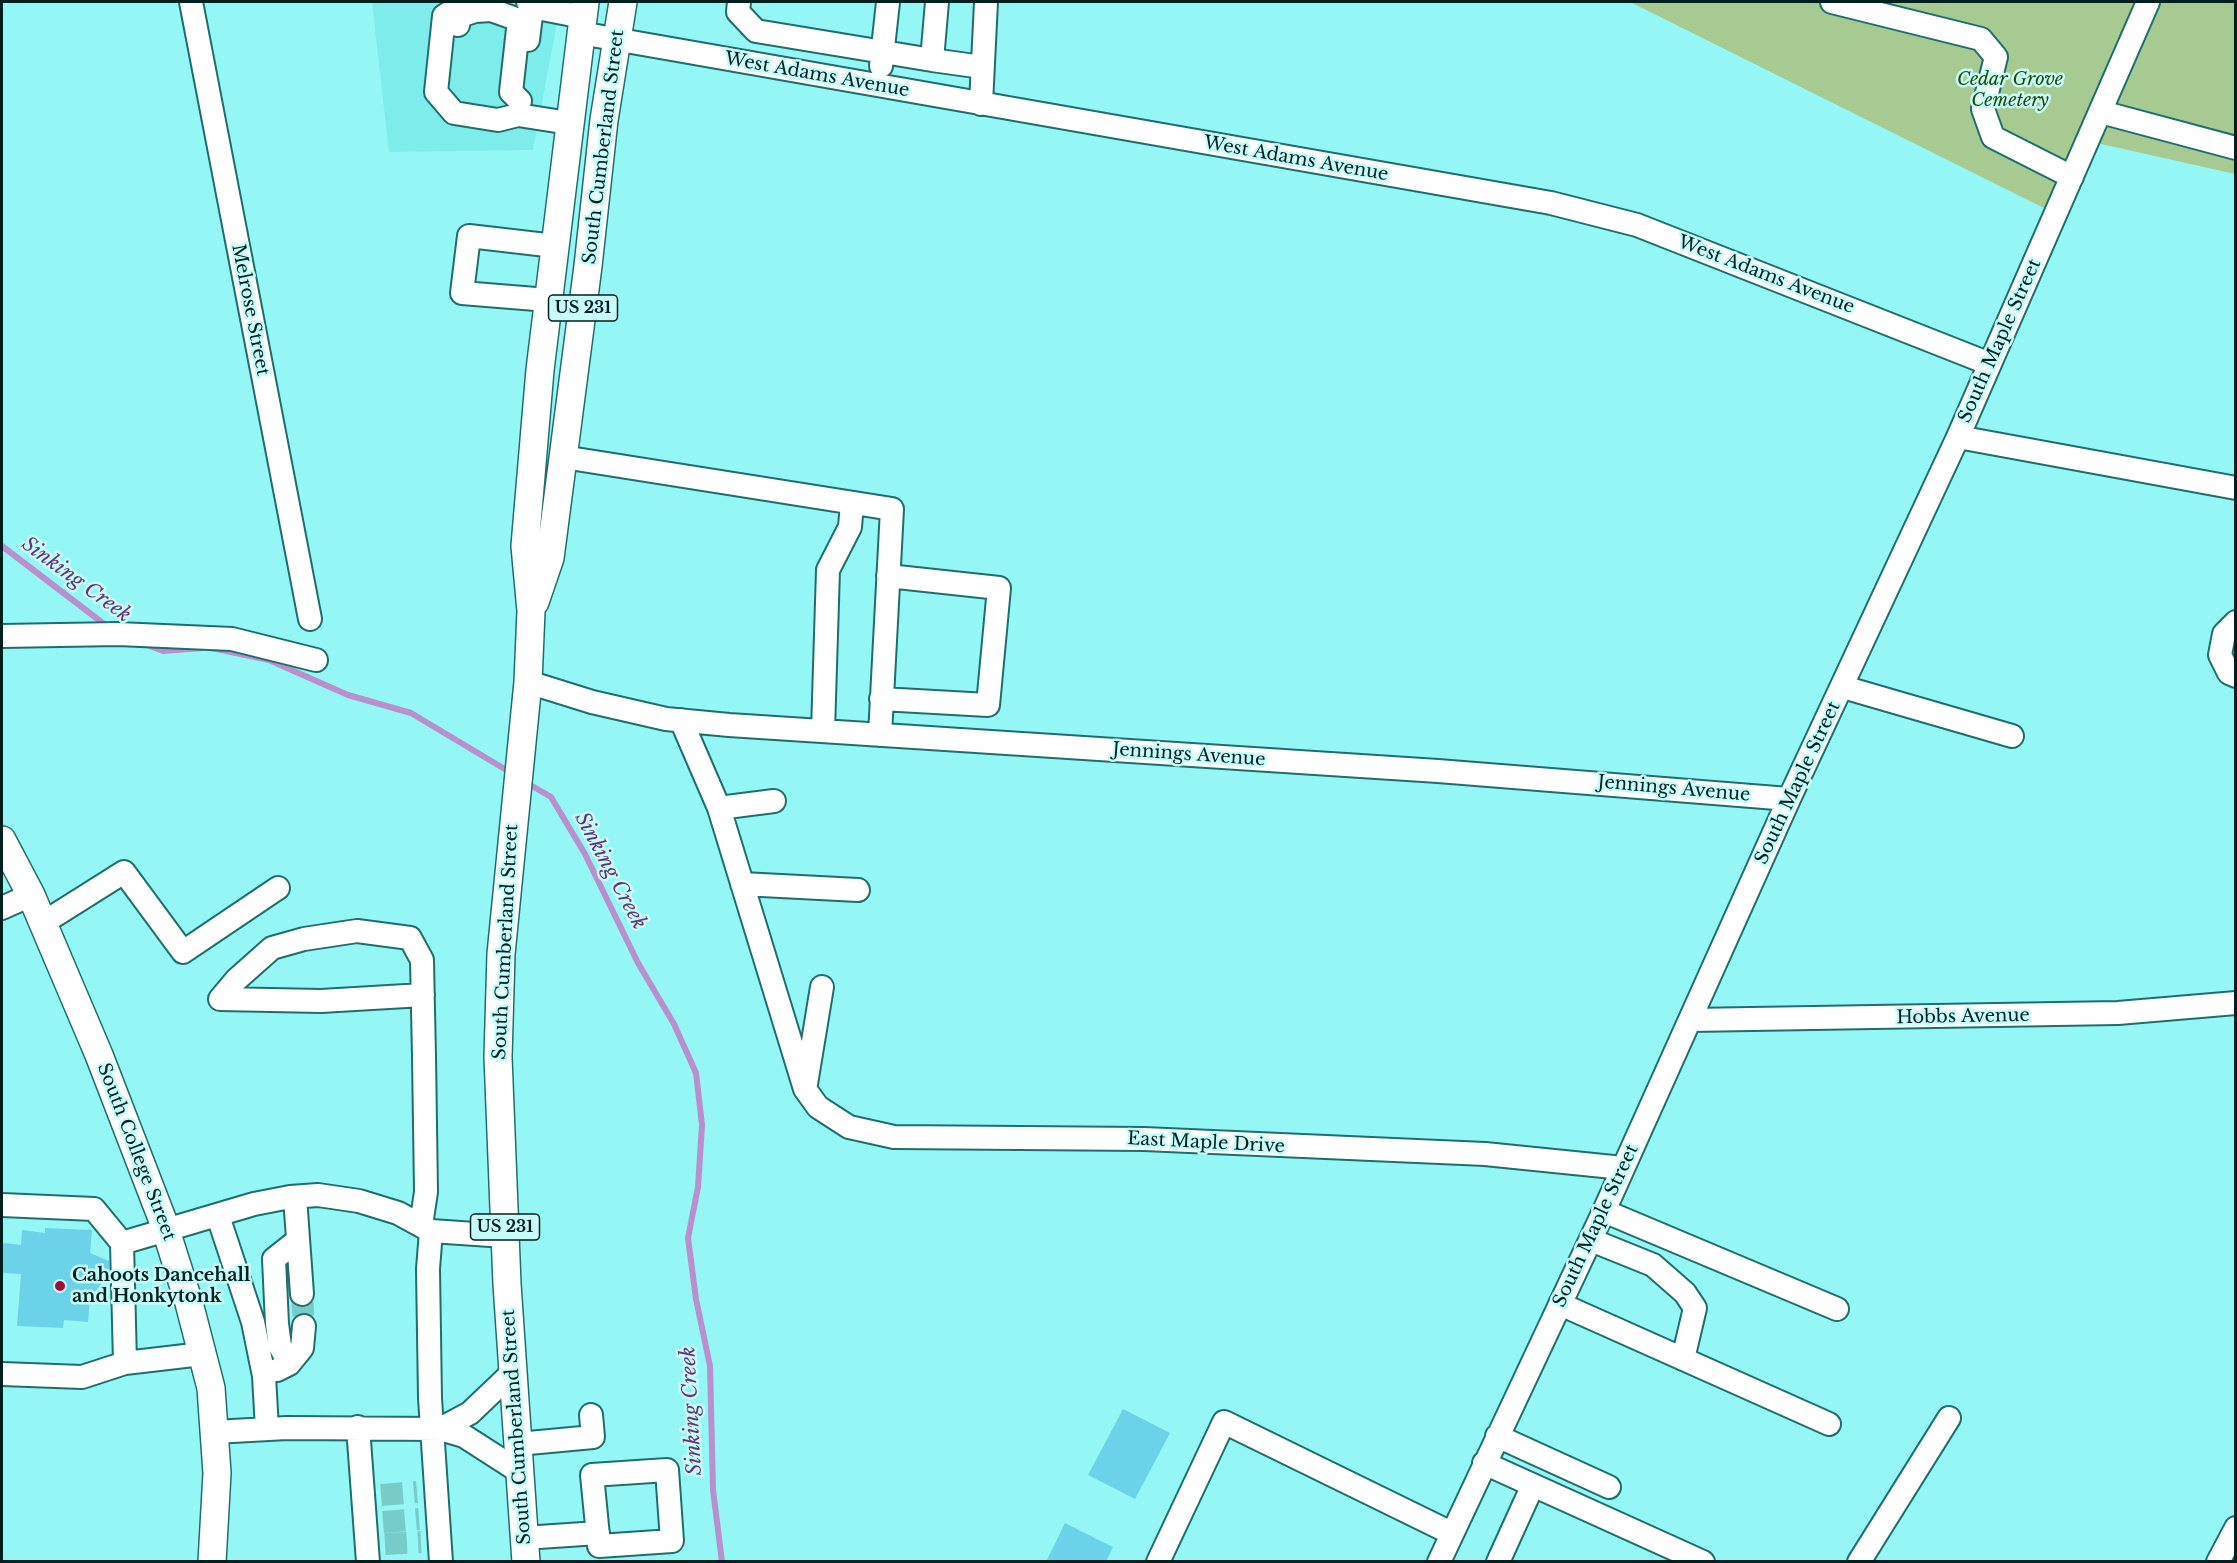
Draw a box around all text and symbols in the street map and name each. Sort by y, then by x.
street label: South Cumberland Street [579,29,629,265]
street label: West Adams Avenue [723,48,911,102]
park label: Cedar Grove Cemetery [1957,69,2063,112]
street label: West Adams Avenue [1202,132,1390,186]
street label: West Adams Avenue [1675,231,1857,319]
street label: Melrose Street [227,243,273,377]
street label: South Maple Street [1954,256,2046,426]
road number: US 231 [548,295,618,321]
water label: Sinking Creek [17,532,135,628]
street label: South Maple Street [1751,698,1845,868]
street label: Jennings Avenue [1112,739,1266,771]
street label: Jennings Avenue [1597,772,1751,806]
water label: Sinking Creek [569,808,651,934]
street label: South Cumberland Street [489,824,523,1060]
street label: Hobbs Avenue [1896,1005,2030,1029]
street label: South College Street [92,1060,180,1244]
street label: East Maple Drive [1127,1128,1285,1158]
street label: South Maple Street [1549,1141,1643,1311]
road number: US 231 [470,1214,540,1240]
place label: Cahoots Dancehall and Honkytonk [72,1265,250,1308]
marker: Cahoots Dancehall and Honkytonk [53,1279,67,1293]
street label: South Cumberland Street [498,1309,536,1545]
water label: Sinking Creek [677,1346,707,1476]

